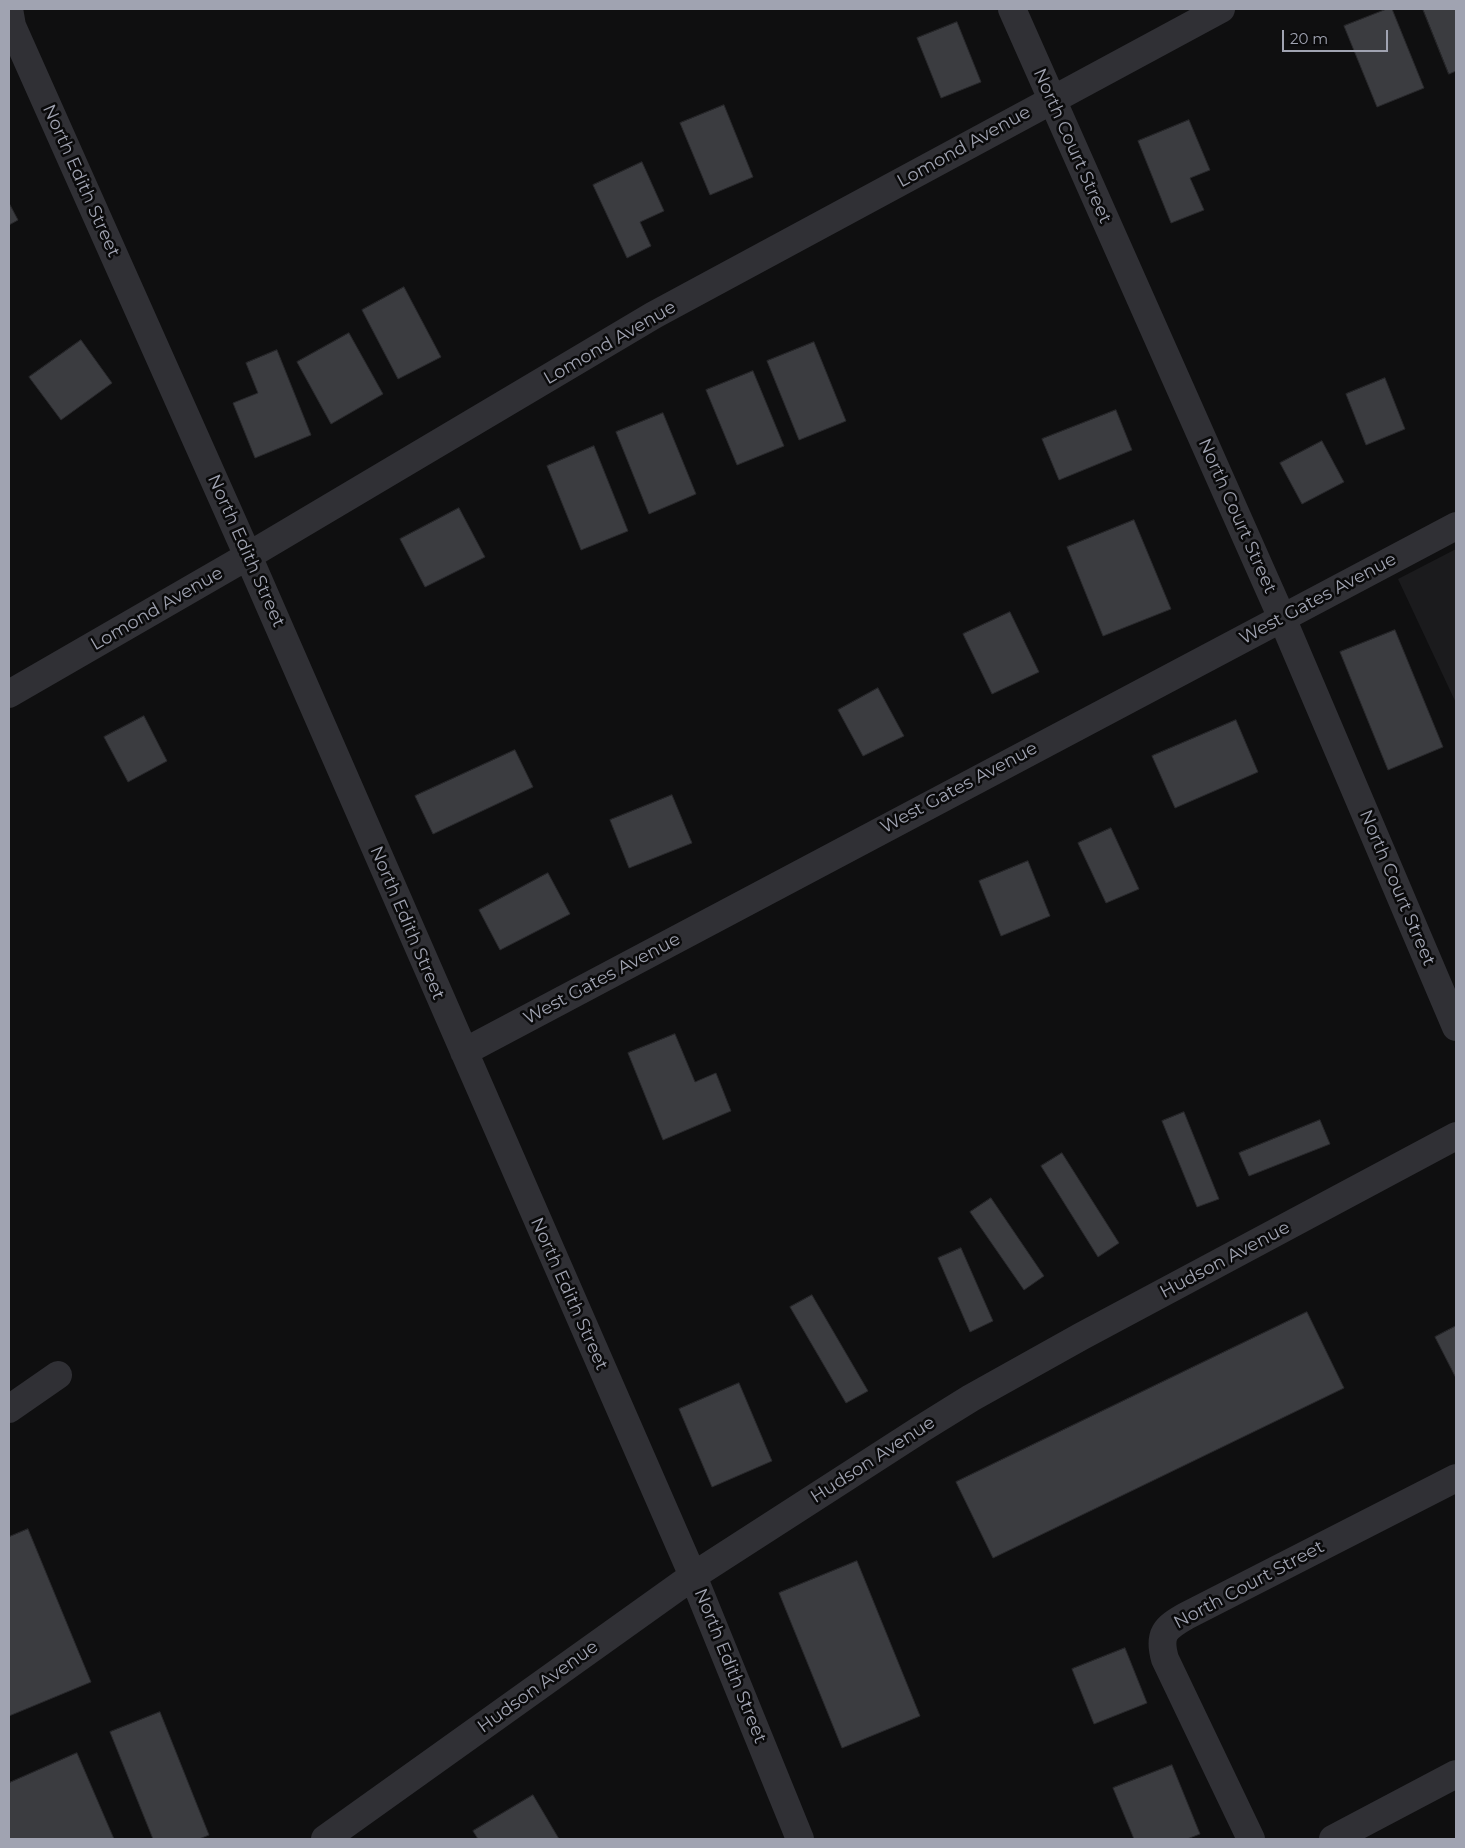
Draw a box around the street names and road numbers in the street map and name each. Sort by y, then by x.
street label: North Court Street [1028,65,1116,227]
street label: North Edith Street [38,101,124,261]
street label: Lomond Avenue [894,101,1034,193]
street label: Lomond Avenue [540,296,680,390]
street label: North Court Street [1193,435,1281,597]
street label: North Edith Street [203,471,289,631]
street label: West Gates Avenue [1236,549,1400,649]
street label: Lomond Avenue [87,562,227,656]
street label: West Gates Avenue [877,738,1041,838]
street label: North Court Street [1354,807,1440,969]
street label: North Edith Street [365,843,449,1003]
street label: West Gates Avenue [520,929,684,1029]
street label: North Edith Street [526,1214,612,1374]
street label: Hudson Avenue [1156,1217,1294,1303]
street label: Hudson Avenue [807,1412,939,1508]
street label: North Court Street [1170,1536,1328,1634]
street label: North Edith Street [689,1585,771,1747]
street label: Hudson Avenue [473,1636,603,1738]

